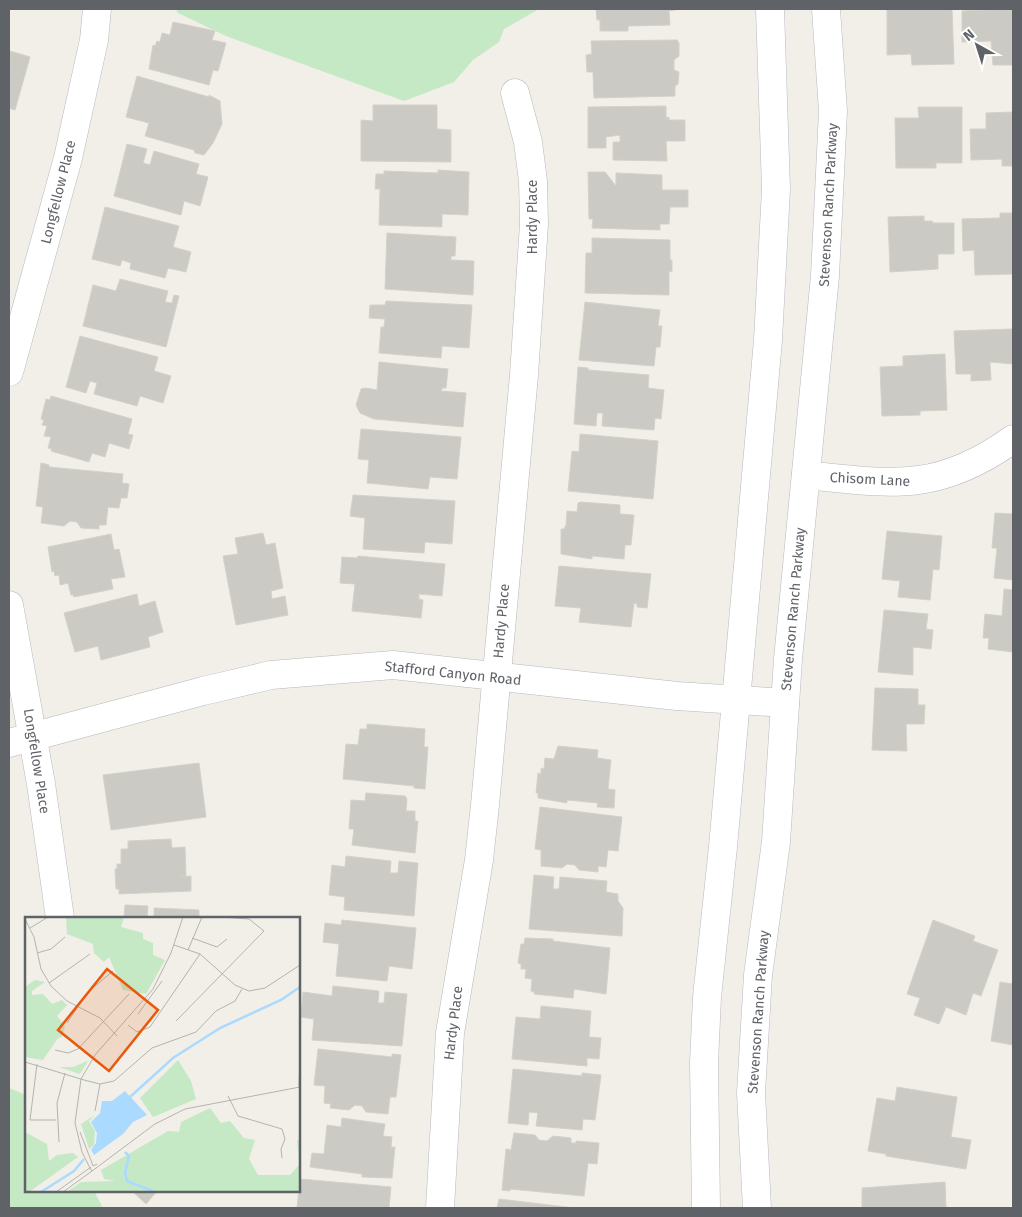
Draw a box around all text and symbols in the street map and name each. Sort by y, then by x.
north arrow [952,20,1002,70]
text: N [960,26,978,45]
street label: Stevenson Ranch Parkway [816,123,841,287]
street label: Longfellow Place [37,139,80,246]
street label: Hardy Place [524,180,541,254]
street label: Chisom Lane [829,469,911,490]
street label: Stevenson Ranch Parkway [778,527,809,691]
street label: Hardy Place [490,583,513,659]
street label: Stafford Canyon Road [384,658,522,689]
street label: Longfellow Place [20,707,53,815]
inset map [25,917,300,1192]
street label: Stevenson Ranch Parkway [744,930,773,1094]
street label: Hardy Place [441,985,466,1061]

